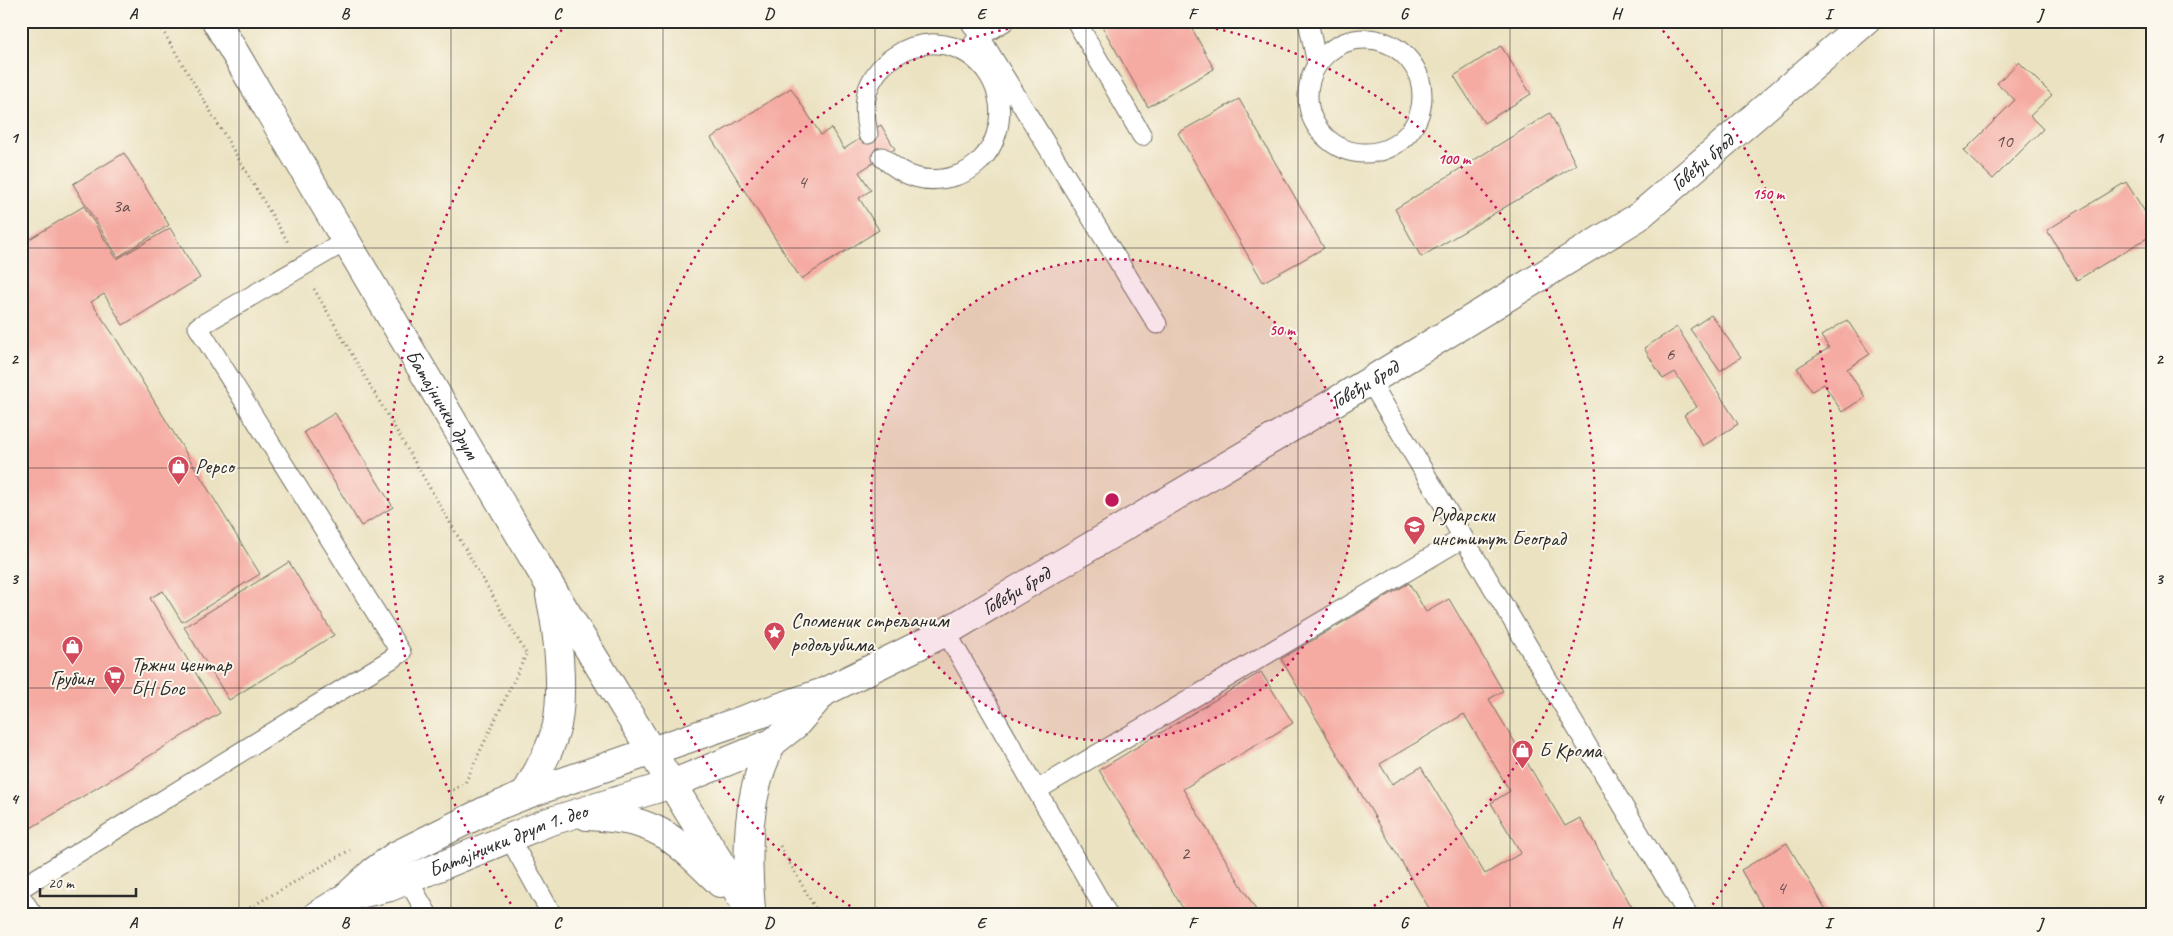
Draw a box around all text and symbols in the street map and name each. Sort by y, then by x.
text: A [129,4,139,24]
text: B [341,4,351,24]
text: C [553,4,563,24]
text: D [764,4,775,24]
text: E [977,4,988,24]
text: F [1188,4,1199,24]
text: G [1400,4,1410,24]
text: H [1611,4,1623,24]
text: I [1825,4,1835,24]
text: J [2036,4,2045,24]
street label: Говеђи брод [1665,126,1740,196]
text: 1 [10,128,19,148]
text: 1 [2155,128,2164,148]
house number: 10 [1995,129,2014,153]
text: 100 m [1438,150,1472,169]
house number: 4 [798,170,809,194]
text: 150 m [1752,185,1786,204]
house number: 3a [113,194,131,218]
text: 50 m [1269,321,1296,340]
house number: 6 [1666,342,1676,366]
street label: Батајнички друм [400,345,486,465]
text: 2 [10,349,19,369]
text: 2 [2155,349,2164,369]
street label: Говеђи брод [1326,353,1405,415]
place label: Pepco [195,453,236,479]
shop icon: Pepco [167,454,191,485]
centre of rings [1103,491,1121,509]
place label: Рударски институт Београд [1431,501,1568,551]
school or university icon: Рударски институт Београд [1403,514,1427,545]
street label: Говеђи брод [977,559,1057,621]
text: 3 [10,569,19,589]
text: 3 [2155,569,2164,589]
place label: Споменик стрељаним родољубима [791,607,950,657]
place icon: Споменик стрељаним родољубима [763,620,787,651]
shop icon: Грубин [60,634,84,665]
place label: Тржни центар БН Бос [131,651,232,701]
supermarket icon: Тржни центар БН Бос [103,664,127,695]
place label: Грубин [50,665,95,691]
place label: Б Крома [1539,737,1603,763]
shop icon: Б Крома [1511,738,1535,769]
text: 4 [10,789,19,809]
text: 4 [2155,789,2164,809]
street label: Батајнички друм 1. део [424,797,593,883]
house number: 2 [1181,841,1191,865]
scale bar [40,866,136,898]
text: 20 m [48,874,75,893]
house number: 4 [1777,876,1788,900]
text: A [129,913,139,933]
text: B [341,913,351,933]
text: C [553,913,563,933]
text: D [764,913,775,933]
text: E [977,913,988,933]
text: F [1188,913,1199,933]
text: G [1400,913,1410,933]
text: H [1611,913,1623,933]
text: I [1825,913,1835,933]
text: J [2036,913,2045,933]

